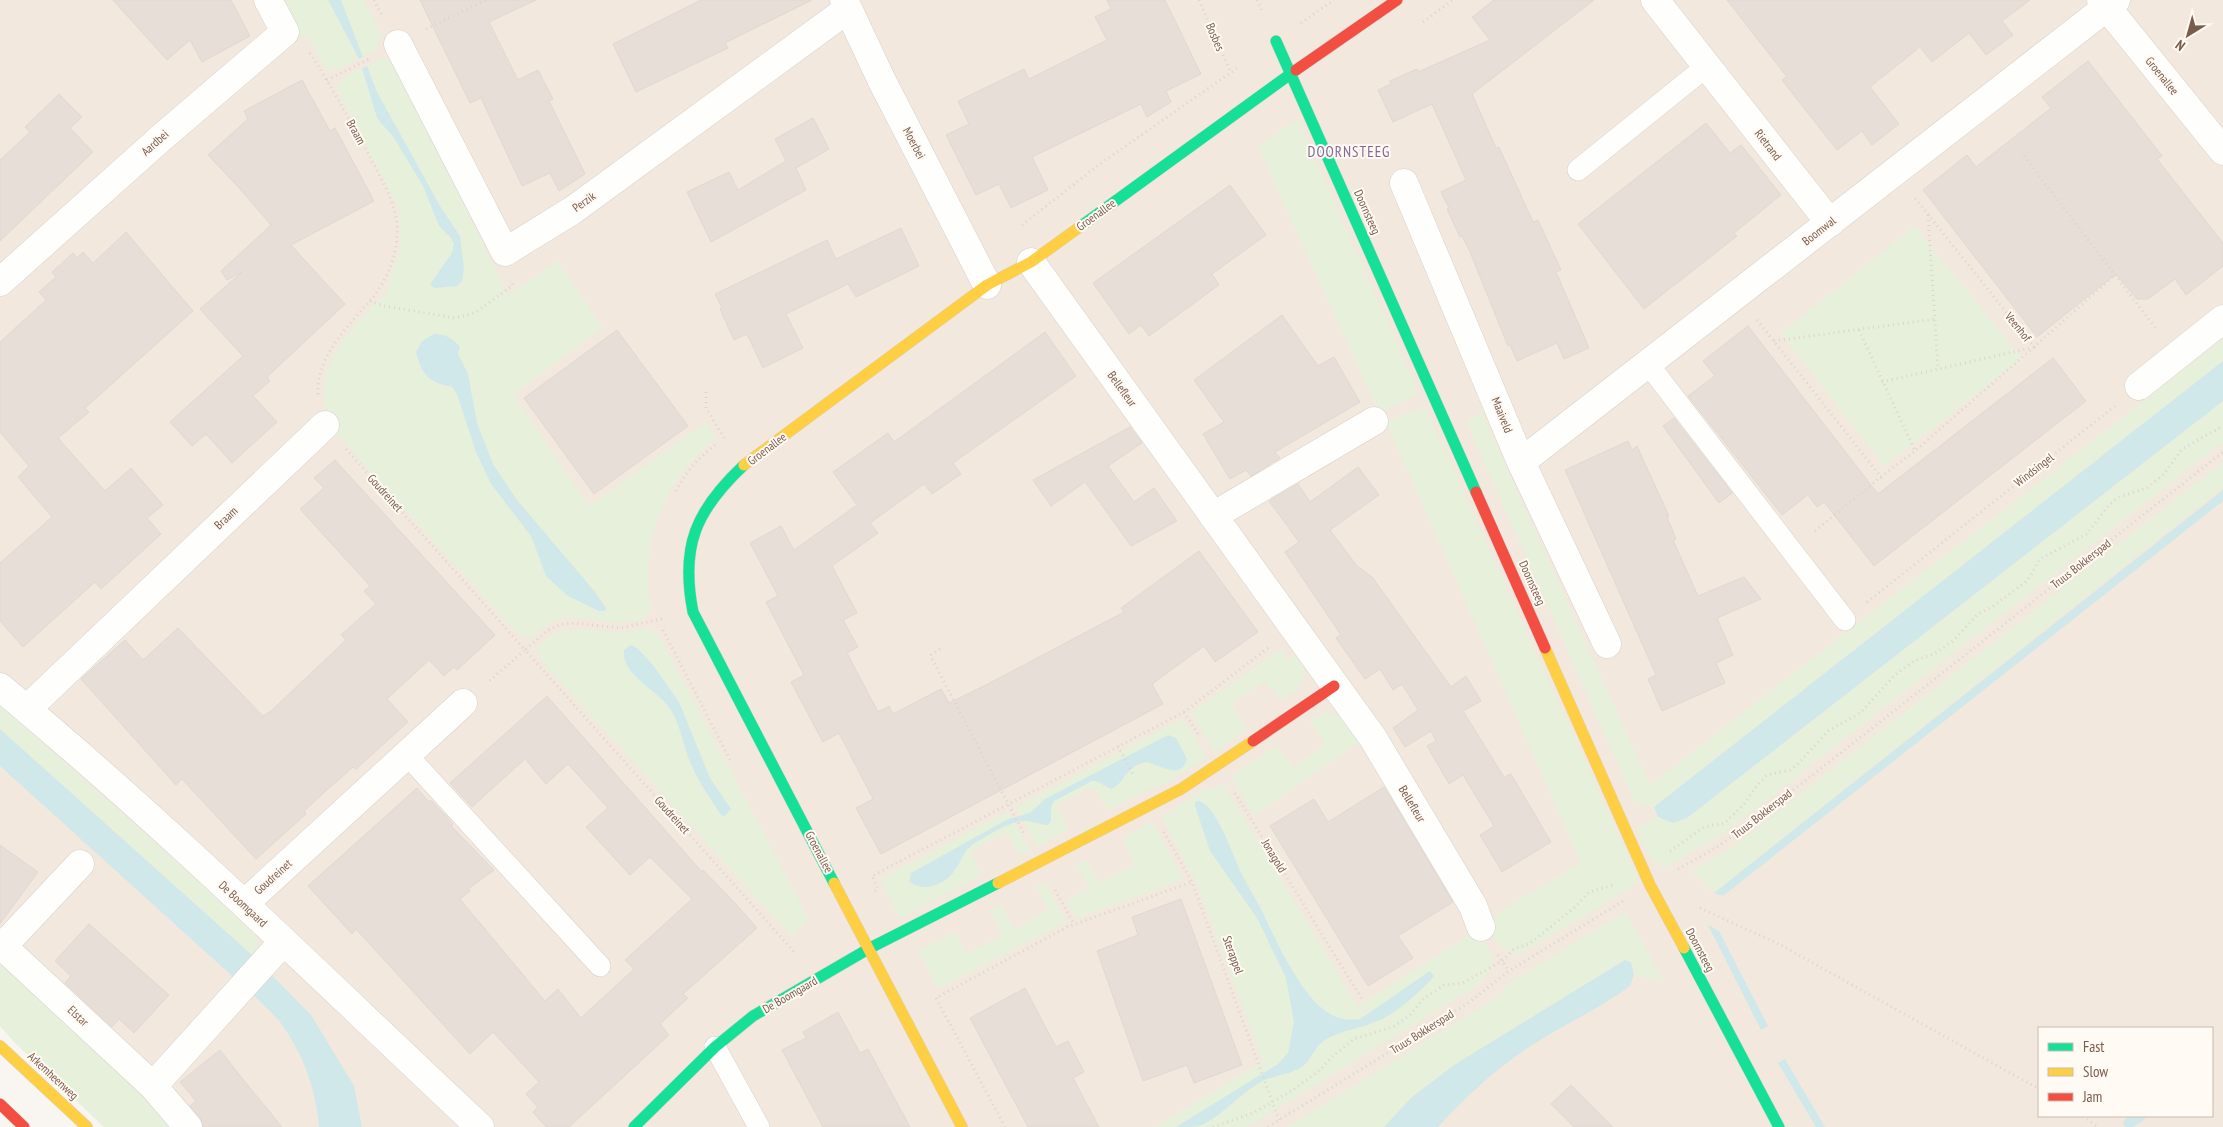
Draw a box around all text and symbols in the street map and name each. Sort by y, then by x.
north arrow [2163,10,2213,60]
street label: Bosbes [1203,20,1228,53]
text: N [2172,36,2189,55]
street label: Groenallee [2142,54,2182,98]
street label: Braam [343,117,369,147]
street label: Moerbei [900,124,929,161]
street label: Aardbei [138,126,171,159]
street label: Rietrand [1752,126,1785,163]
district label: DOORNSTEEG [1308,142,1391,161]
street label: Doornsteeg [1351,187,1384,236]
street label: Perzik [569,188,598,215]
street label: Groenallee [1073,195,1118,234]
street label: Boomwal [1799,213,1839,248]
street label: Veenhof [2001,308,2035,345]
street label: Bellefleur [1105,368,1141,410]
street label: Maaiveld [1488,395,1516,435]
street label: Groenallee [744,429,789,468]
street label: Windsingel [2011,449,2057,490]
street label: Goudreinet [364,471,407,515]
street label: Braam [211,503,241,532]
street label: Truus Bokkerspad [2048,535,2114,592]
street label: Doornsteeg [1516,558,1549,607]
street label: Bellefleur [1396,783,1430,825]
street label: Truus Bokkerspad [1729,785,1795,842]
street label: Goudreinet [651,793,694,837]
street label: Groenallee [802,828,837,875]
street label: Jonagold [1258,835,1290,875]
street label: Goudreinet [251,855,295,898]
street label: De Boomgaard [216,877,271,930]
street label: Doornsteeg [1683,925,1718,974]
street label: Sterappel [1220,934,1247,976]
street label: De Boomgaard [760,973,820,1016]
street label: Elstar [65,1002,93,1030]
street label: Truus Bokkerspad [1387,1006,1456,1057]
legend [2038,1027,2213,1117]
text: Fast [2083,1037,2104,1056]
street label: Arkemheenweg [25,1048,82,1103]
text: Slow [2083,1062,2108,1081]
text: Jam [2082,1087,2102,1106]

